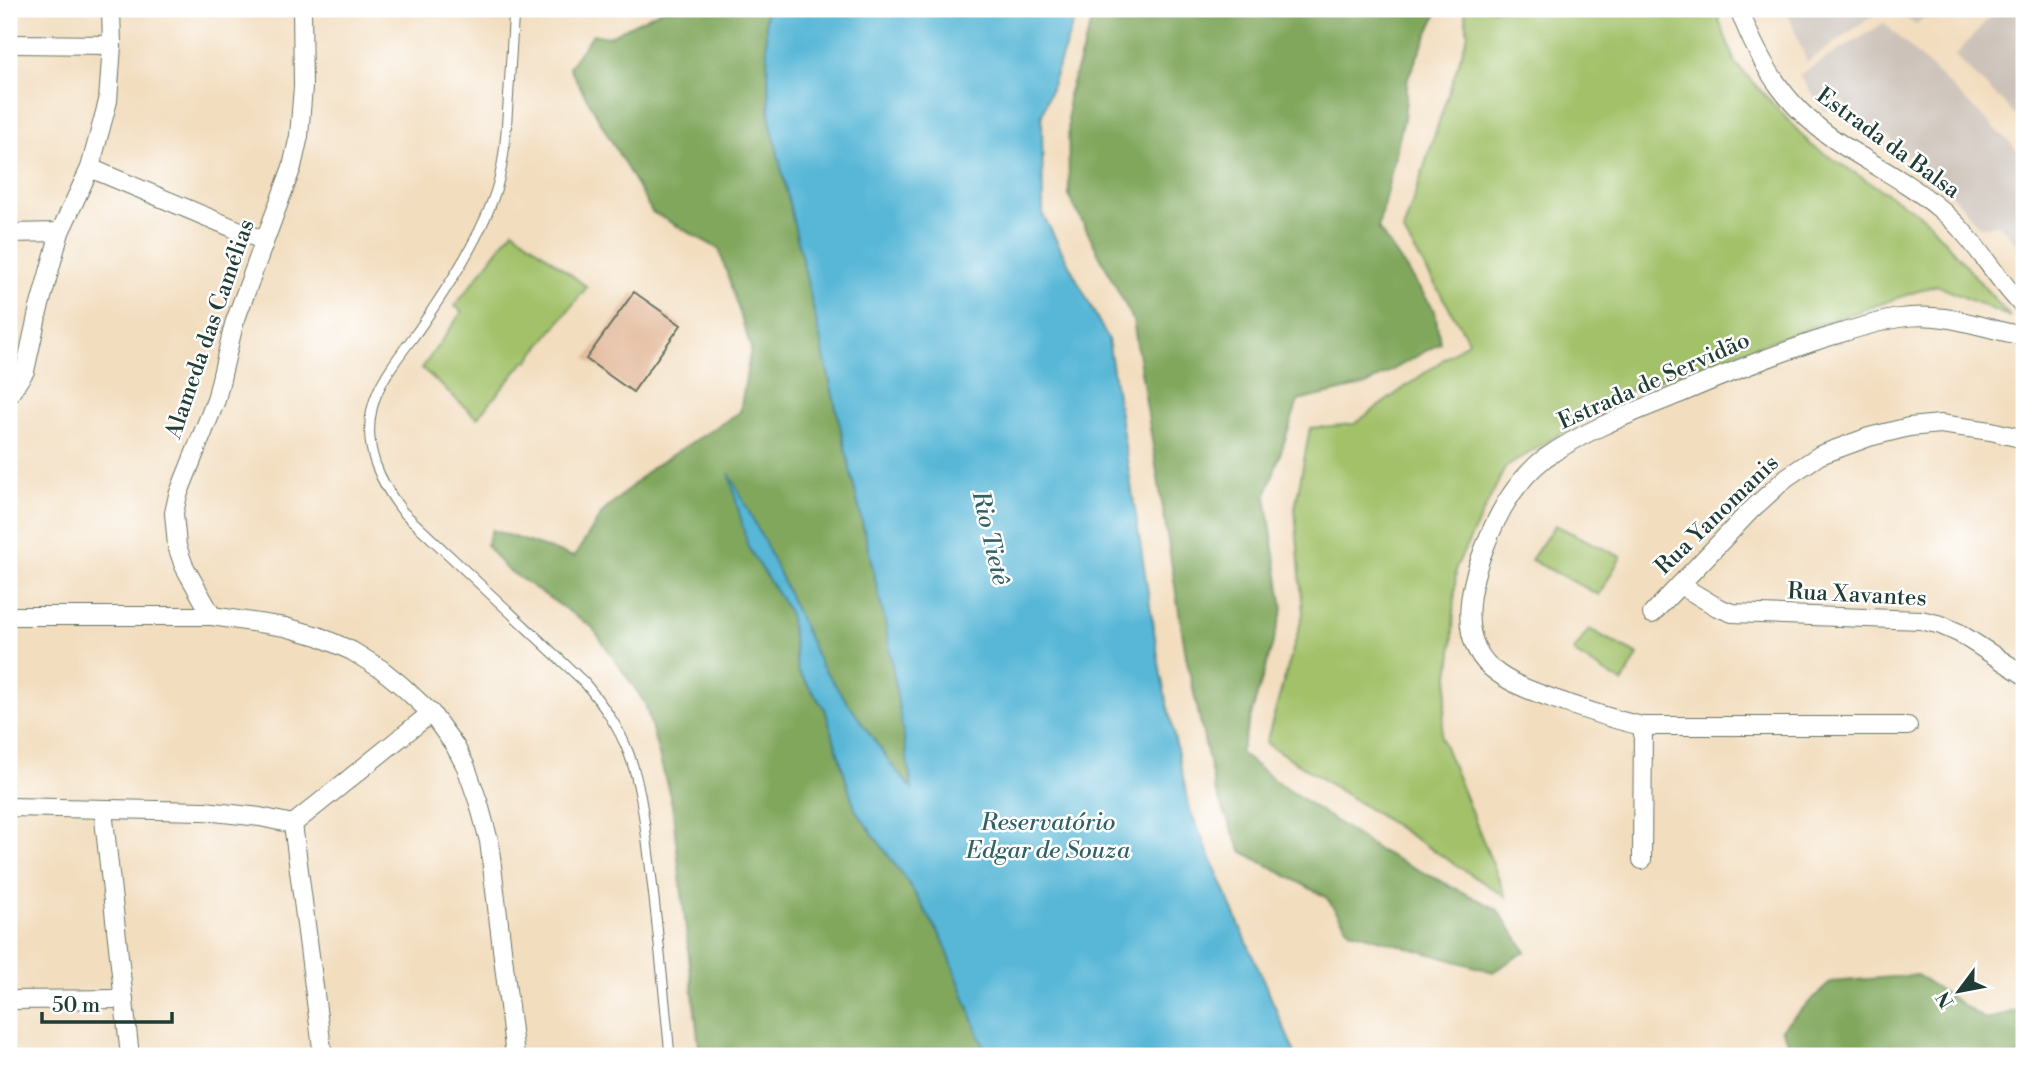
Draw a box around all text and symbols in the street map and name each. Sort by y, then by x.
street label: Estrada da Balsa [1811,81,1966,205]
street label: Alameda das Camélias [159,216,261,443]
street label: Estrada de Servidão [1554,326,1754,436]
street label: Rua Yanomanis [1649,449,1785,581]
water label: Rio Tietê [964,487,1016,589]
street label: Rua Xavantes [1787,577,1927,613]
water label: Reservatório Edgar de Souza [965,808,1131,866]
north arrow [1924,956,1994,1026]
scale bar [42,981,172,1025]
text: N [1931,987,1960,1012]
text: 50 m [52,993,100,1019]

